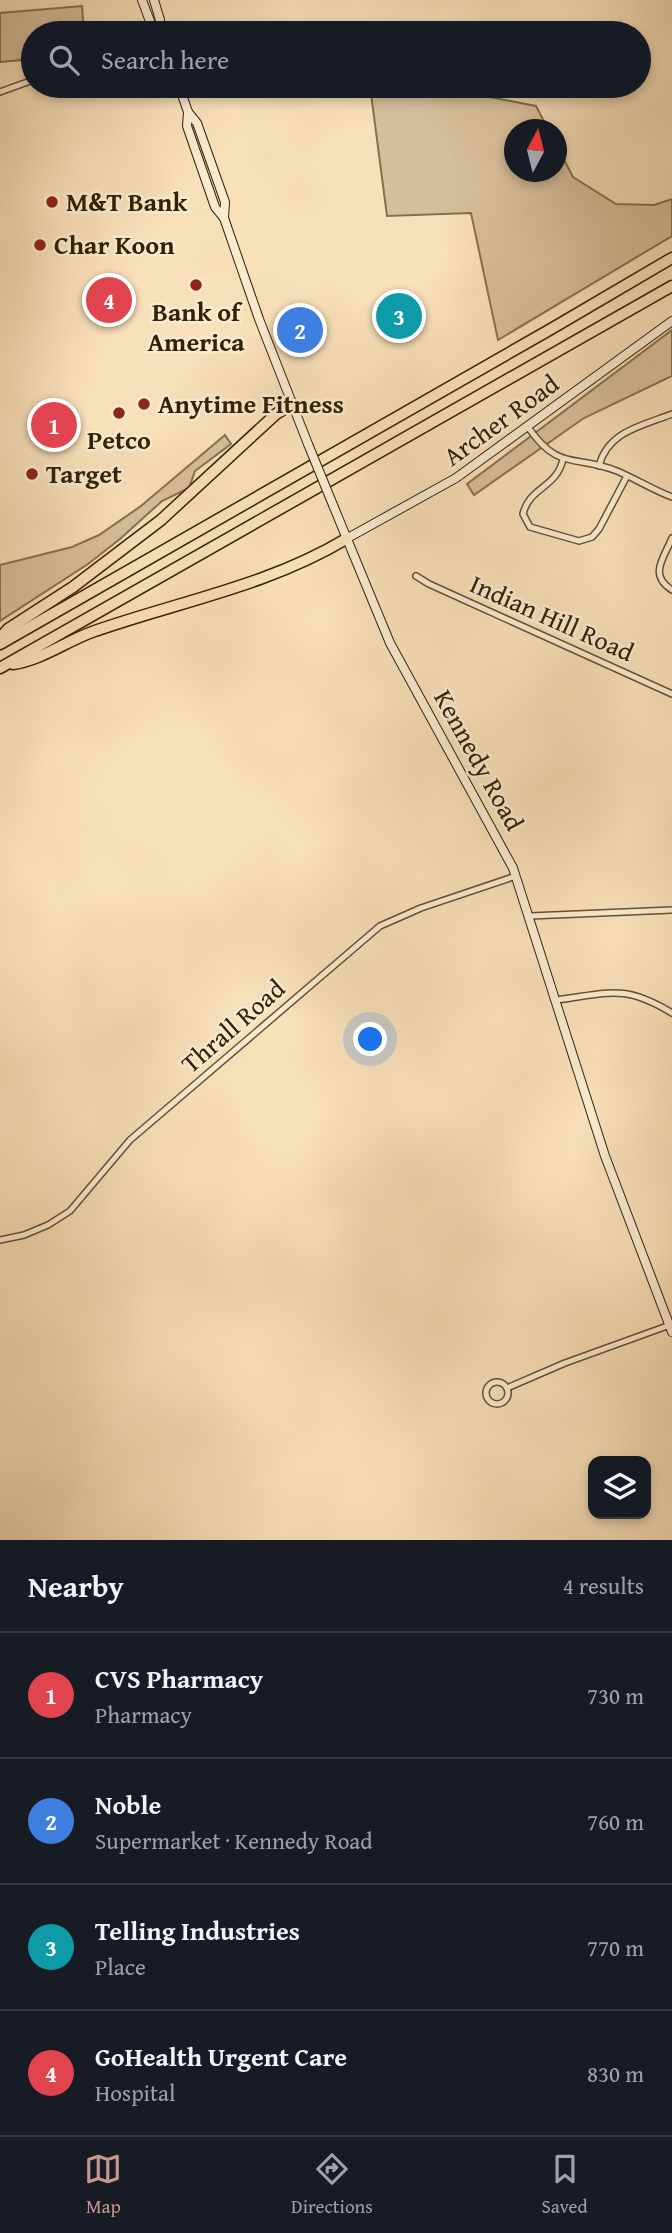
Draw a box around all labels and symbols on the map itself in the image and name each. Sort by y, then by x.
north arrow [504,119,567,182]
place label: M&T Bank [66,182,187,221]
marker: M&T Bank [44,194,60,210]
place label: Char Koon [54,225,175,264]
marker: Char Koon [32,237,48,253]
pin: 4 [86,274,132,326]
marker: Bank of America [188,277,204,293]
pin: 3 [376,290,422,342]
place label: Bank of America [147,292,245,361]
pin: 2 [277,304,323,356]
street label: Archer Road [435,364,567,475]
place label: Anytime Fitness [158,384,344,423]
marker: Anytime Fitness [136,396,152,412]
pin: 1 [31,399,77,451]
marker: Petco [111,405,127,421]
place label: Petco [87,420,151,459]
place label: Target [46,454,122,493]
marker: Target [24,466,40,482]
street label: Indian Hill Road [464,564,640,671]
street label: Kennedy Road [425,682,534,838]
street label: Thrall Road [172,969,293,1082]
your location [353,1022,387,1056]

